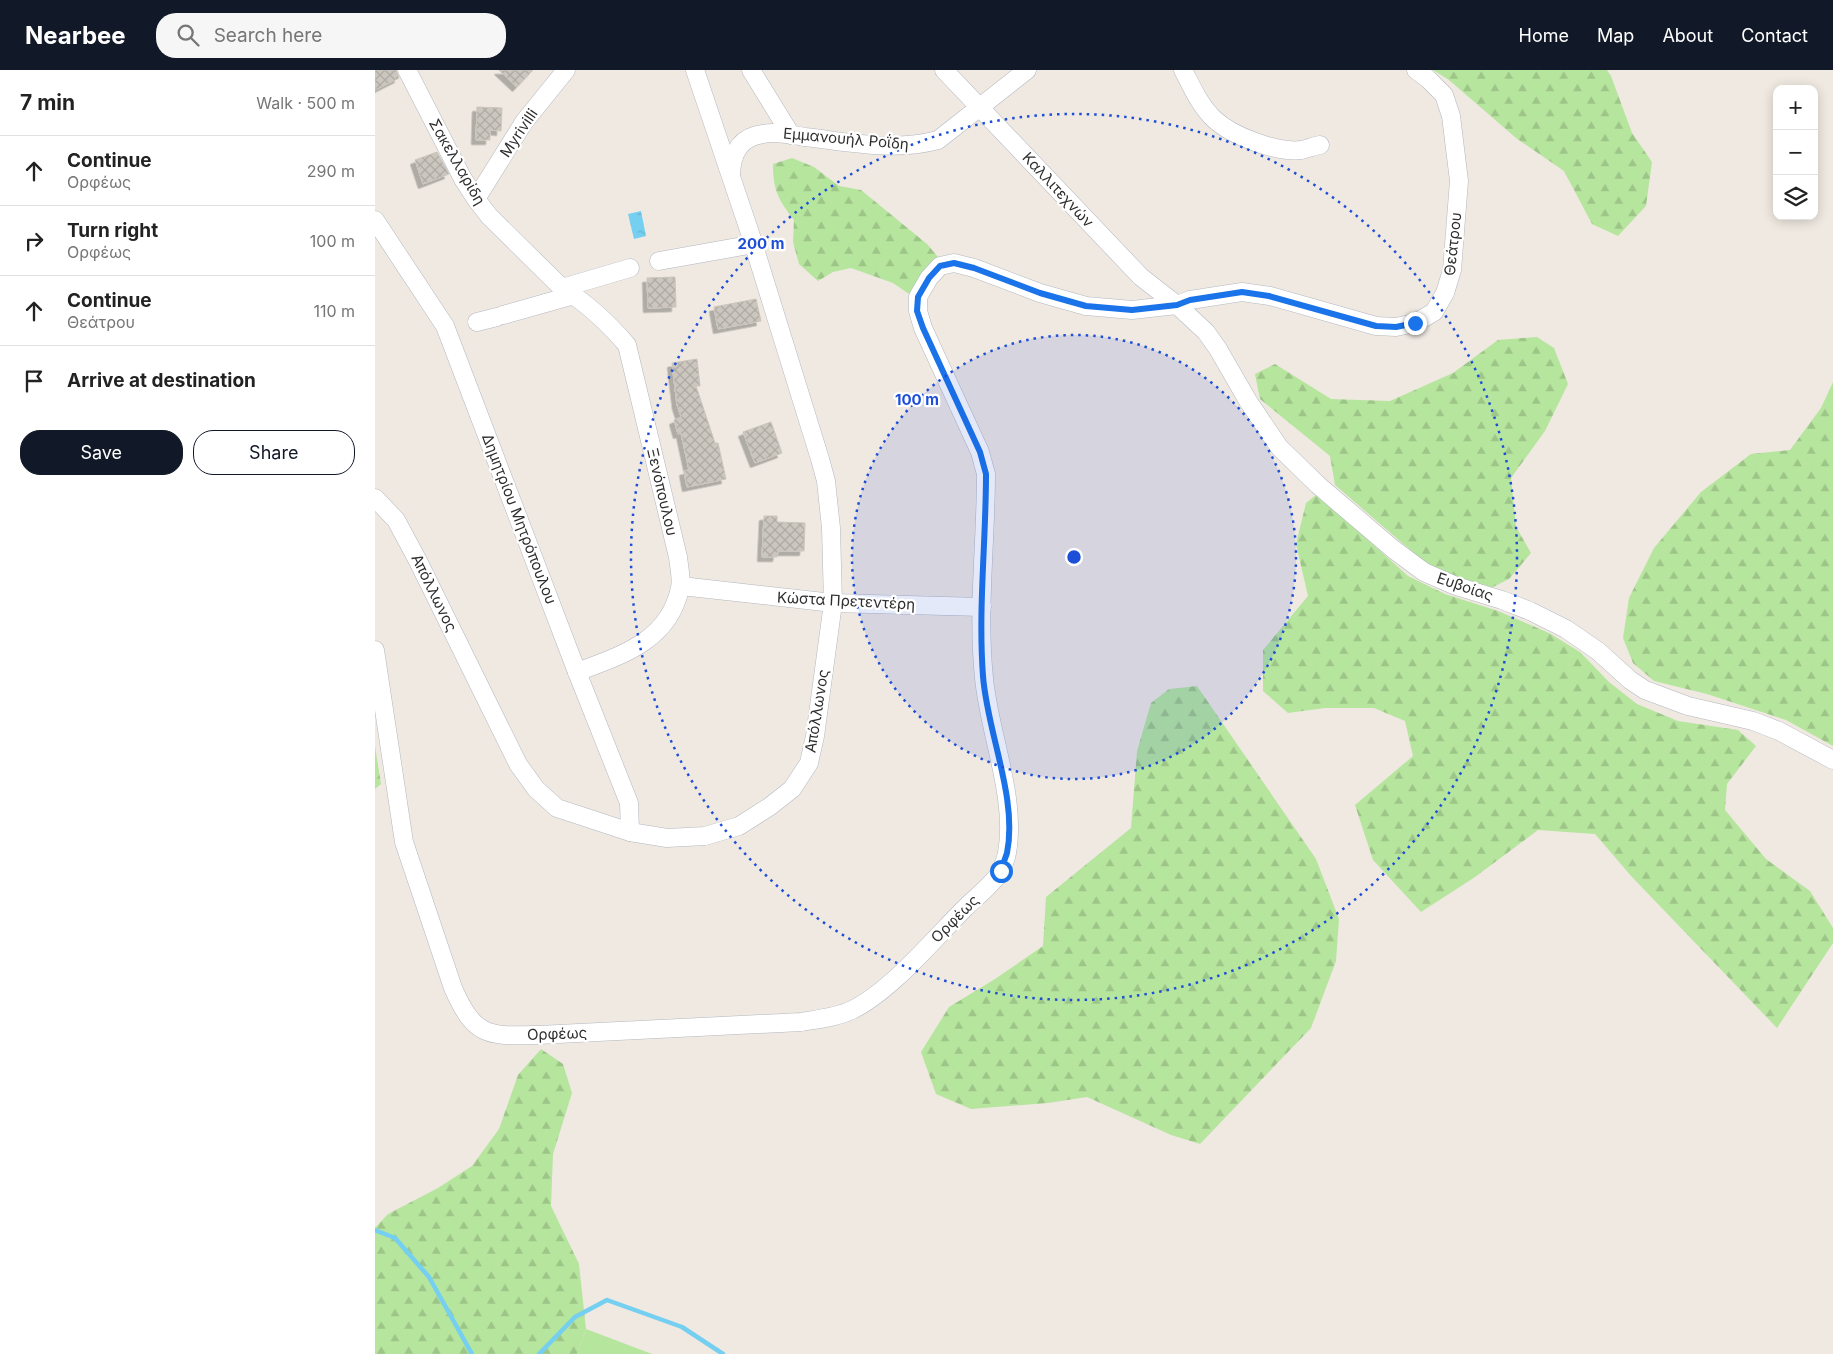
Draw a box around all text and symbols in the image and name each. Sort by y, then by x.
search box [156,13,506,58]
text: Nearbee [25,21,126,50]
icon: search [174,21,202,49]
text: Search here [214,24,322,47]
text: Home [1519,25,1569,46]
text: Map [1597,25,1634,46]
text: About [1662,25,1713,46]
text: Contact [1741,25,1808,46]
map controls [1773,85,1818,220]
button: + [1773,85,1818,130]
text: 7 min [20,90,75,115]
text: Walk · 500 m [256,93,355,113]
street label: Myrivilli [495,105,542,161]
street label: Σακελλαρίδη [425,115,490,208]
street label: Εμμανουήλ Ροΐδη [783,124,910,153]
button: − [1773,130,1818,175]
street label: Καλλιτεχνών [1019,148,1098,231]
text: Continue [67,149,152,172]
icon: ahead [20,157,48,185]
text: 290 m [307,161,355,181]
text: Ορφέως [67,172,131,192]
button: layers [1773,175,1818,220]
street label: Θεάτρου [1440,211,1465,277]
text: Turn right [67,219,158,242]
icon: right [20,227,48,255]
text: 100 m [310,231,355,251]
text: 200 m [738,234,784,253]
text: Ορφέως [67,242,131,262]
text: Continue [67,289,152,312]
icon: ahead [20,297,48,325]
text: 110 m [313,301,355,321]
text: Θεάτρου [67,312,135,332]
route end [1404,312,1427,335]
icon: arrive [20,367,48,395]
text: Arrive at destination [67,369,256,392]
text: 100 m [895,390,939,409]
button: Save [20,430,183,475]
button: Share [193,430,355,475]
street label: Δημητρίου Μητρόπουλου [478,431,561,607]
street label: Ξενόπουλου [643,446,682,538]
centre of rings [1065,548,1083,566]
street label: Απόλλωνος [407,551,461,635]
street label: Ευβοίας [1434,568,1496,605]
street label: Κώστα Πρετεντέρη [777,587,916,614]
street label: Απόλλωνος [801,668,832,754]
route start [990,860,1013,883]
street label: Ορφέως [927,891,983,947]
street label: Ορφέως [527,1023,587,1044]

